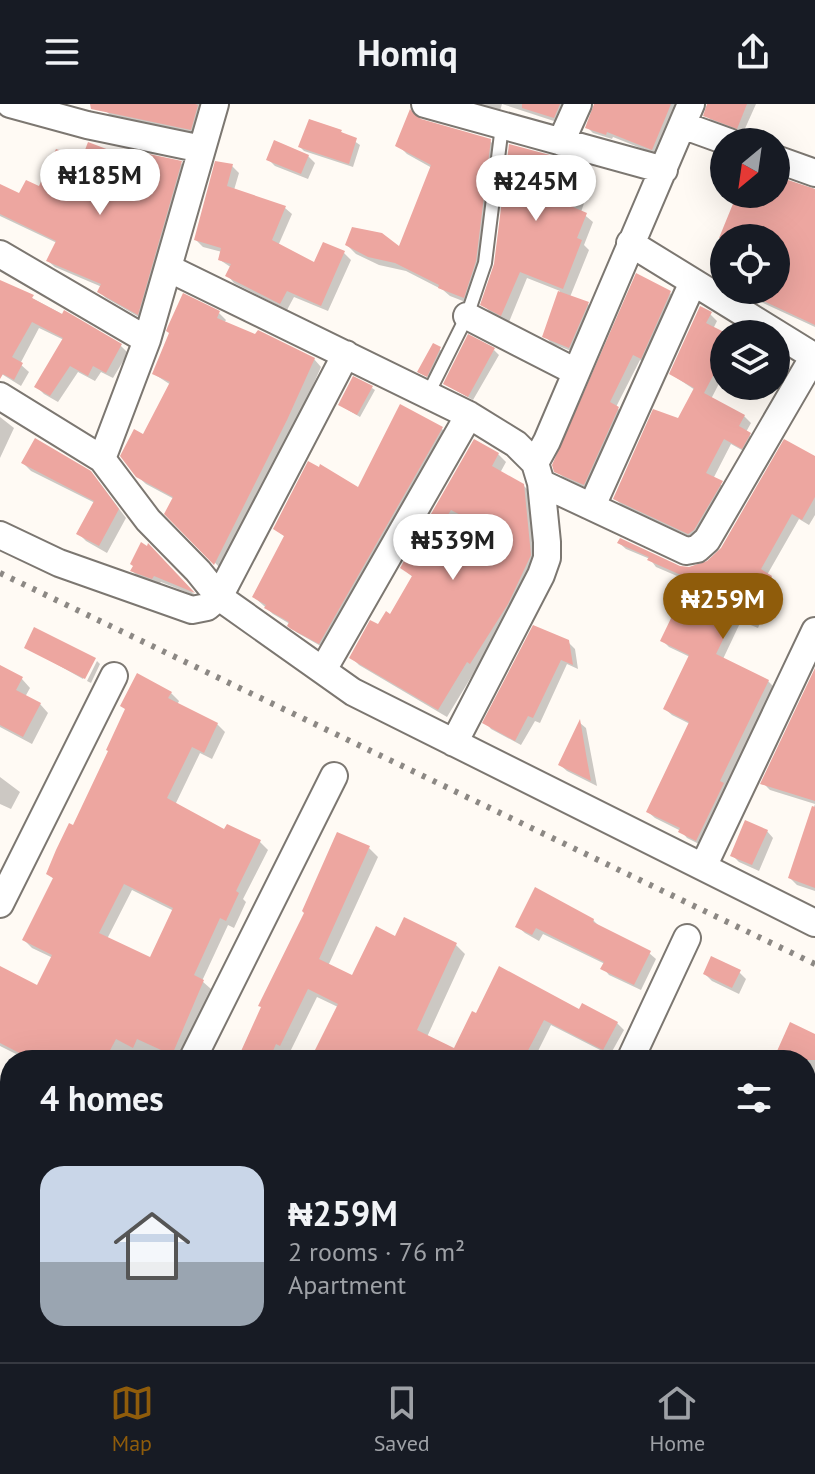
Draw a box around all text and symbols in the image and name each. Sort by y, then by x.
text: Homiq [357,29,458,76]
icon: menu [40,30,84,74]
icon: share [731,30,775,74]
north arrow [710,128,790,208]
map controls [710,128,790,400]
pin: ₦185M [44,149,156,217]
pin: ₦245M [480,155,592,223]
text: ₦185M [58,158,142,191]
text: ₦245M [494,164,578,197]
button: locate [710,224,790,304]
button: layers [710,320,790,400]
pin: ₦539M [397,514,509,582]
text: ₦539M [411,523,495,556]
pin: ₦259M [667,573,779,641]
text: ₦259M [681,582,765,615]
text: 4 homes [40,1076,164,1120]
icon: filters [732,1076,776,1120]
text: ₦259M [288,1191,398,1235]
icon: home [104,1198,200,1294]
text: 2 rooms · 76 m² [288,1235,465,1268]
text: Apartment [288,1268,406,1301]
tab: Map [110,1381,154,1457]
tab: Saved [374,1381,430,1457]
tab: Home [649,1381,705,1457]

